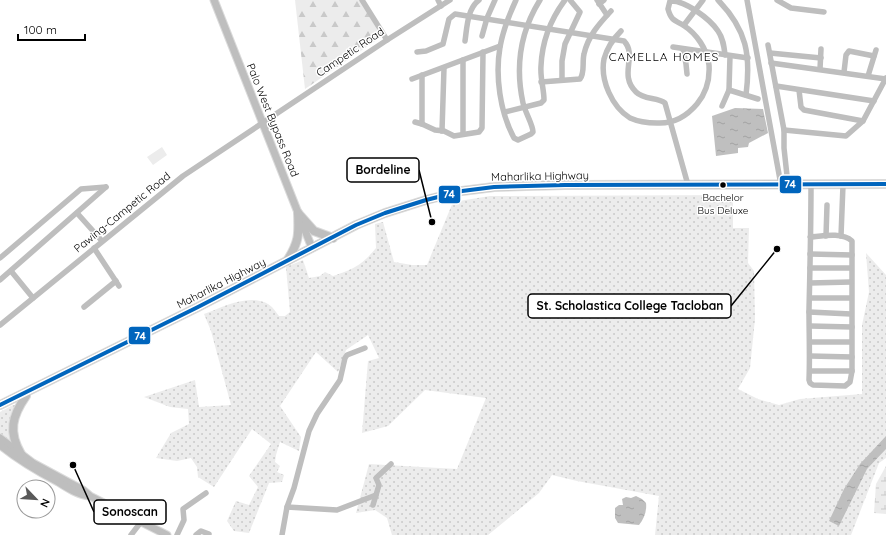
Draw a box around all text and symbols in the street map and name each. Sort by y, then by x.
scale bar [18,16,85,42]
text: 100 m [24,22,57,37]
street label: Campetic Road [313,24,387,80]
district label: CAMELLA HOMES [609,49,719,64]
street label: Palo West Bypass Road [244,61,302,179]
callout: Bordeline [347,158,419,182]
text: Bordeline [355,162,411,177]
street label: Maharlika Highway [491,168,589,184]
street label: Pawing-Campetic Road [71,169,173,255]
line badge: 74 [779,175,802,194]
text: 74 [784,177,797,191]
marker: Bachelor Bus Deluxe [718,180,728,190]
line badge: 74 [438,185,461,204]
text: 74 [443,187,456,201]
place label: Bachelor Bus Deluxe [698,191,749,217]
street label: Maharlika Highway [174,255,268,311]
callout: St. Scholastica College Tacloban [528,294,731,318]
text: St. Scholastica College Tacloban [537,298,723,313]
line badge: 74 [128,326,151,345]
text: 74 [134,329,147,343]
north arrow [16,479,56,519]
text: N [37,497,53,510]
callout: Sonoscan [94,500,166,524]
text: Sonoscan [102,504,158,519]

